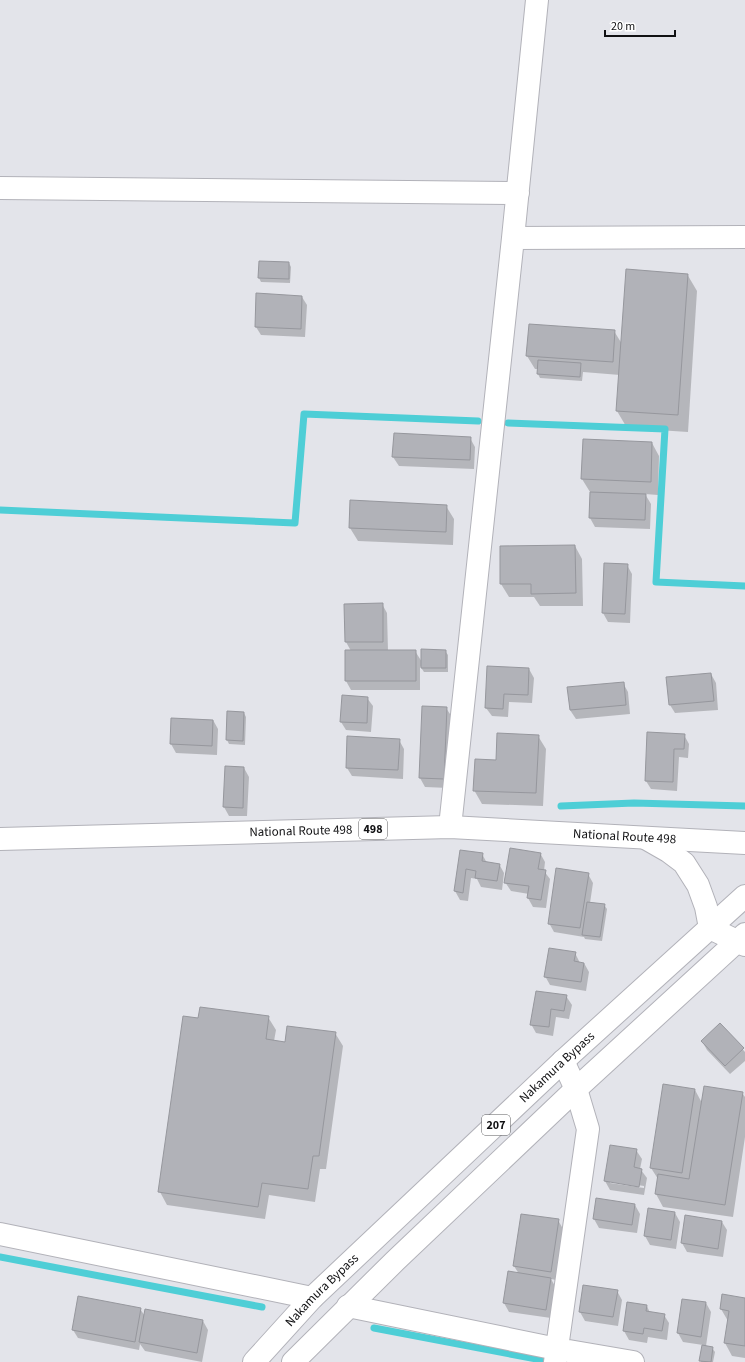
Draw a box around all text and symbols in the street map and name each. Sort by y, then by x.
scale bar [605,12,675,38]
text: 20 m [611,18,635,35]
road number: 498 [359,819,387,839]
street label: National Route 498 [249,821,353,841]
street label: National Route 498 [573,825,677,848]
street label: Nakamura Bypass [515,1027,599,1107]
road number: 207 [482,1115,510,1135]
street label: Nakamura Bypass [281,1249,363,1331]

